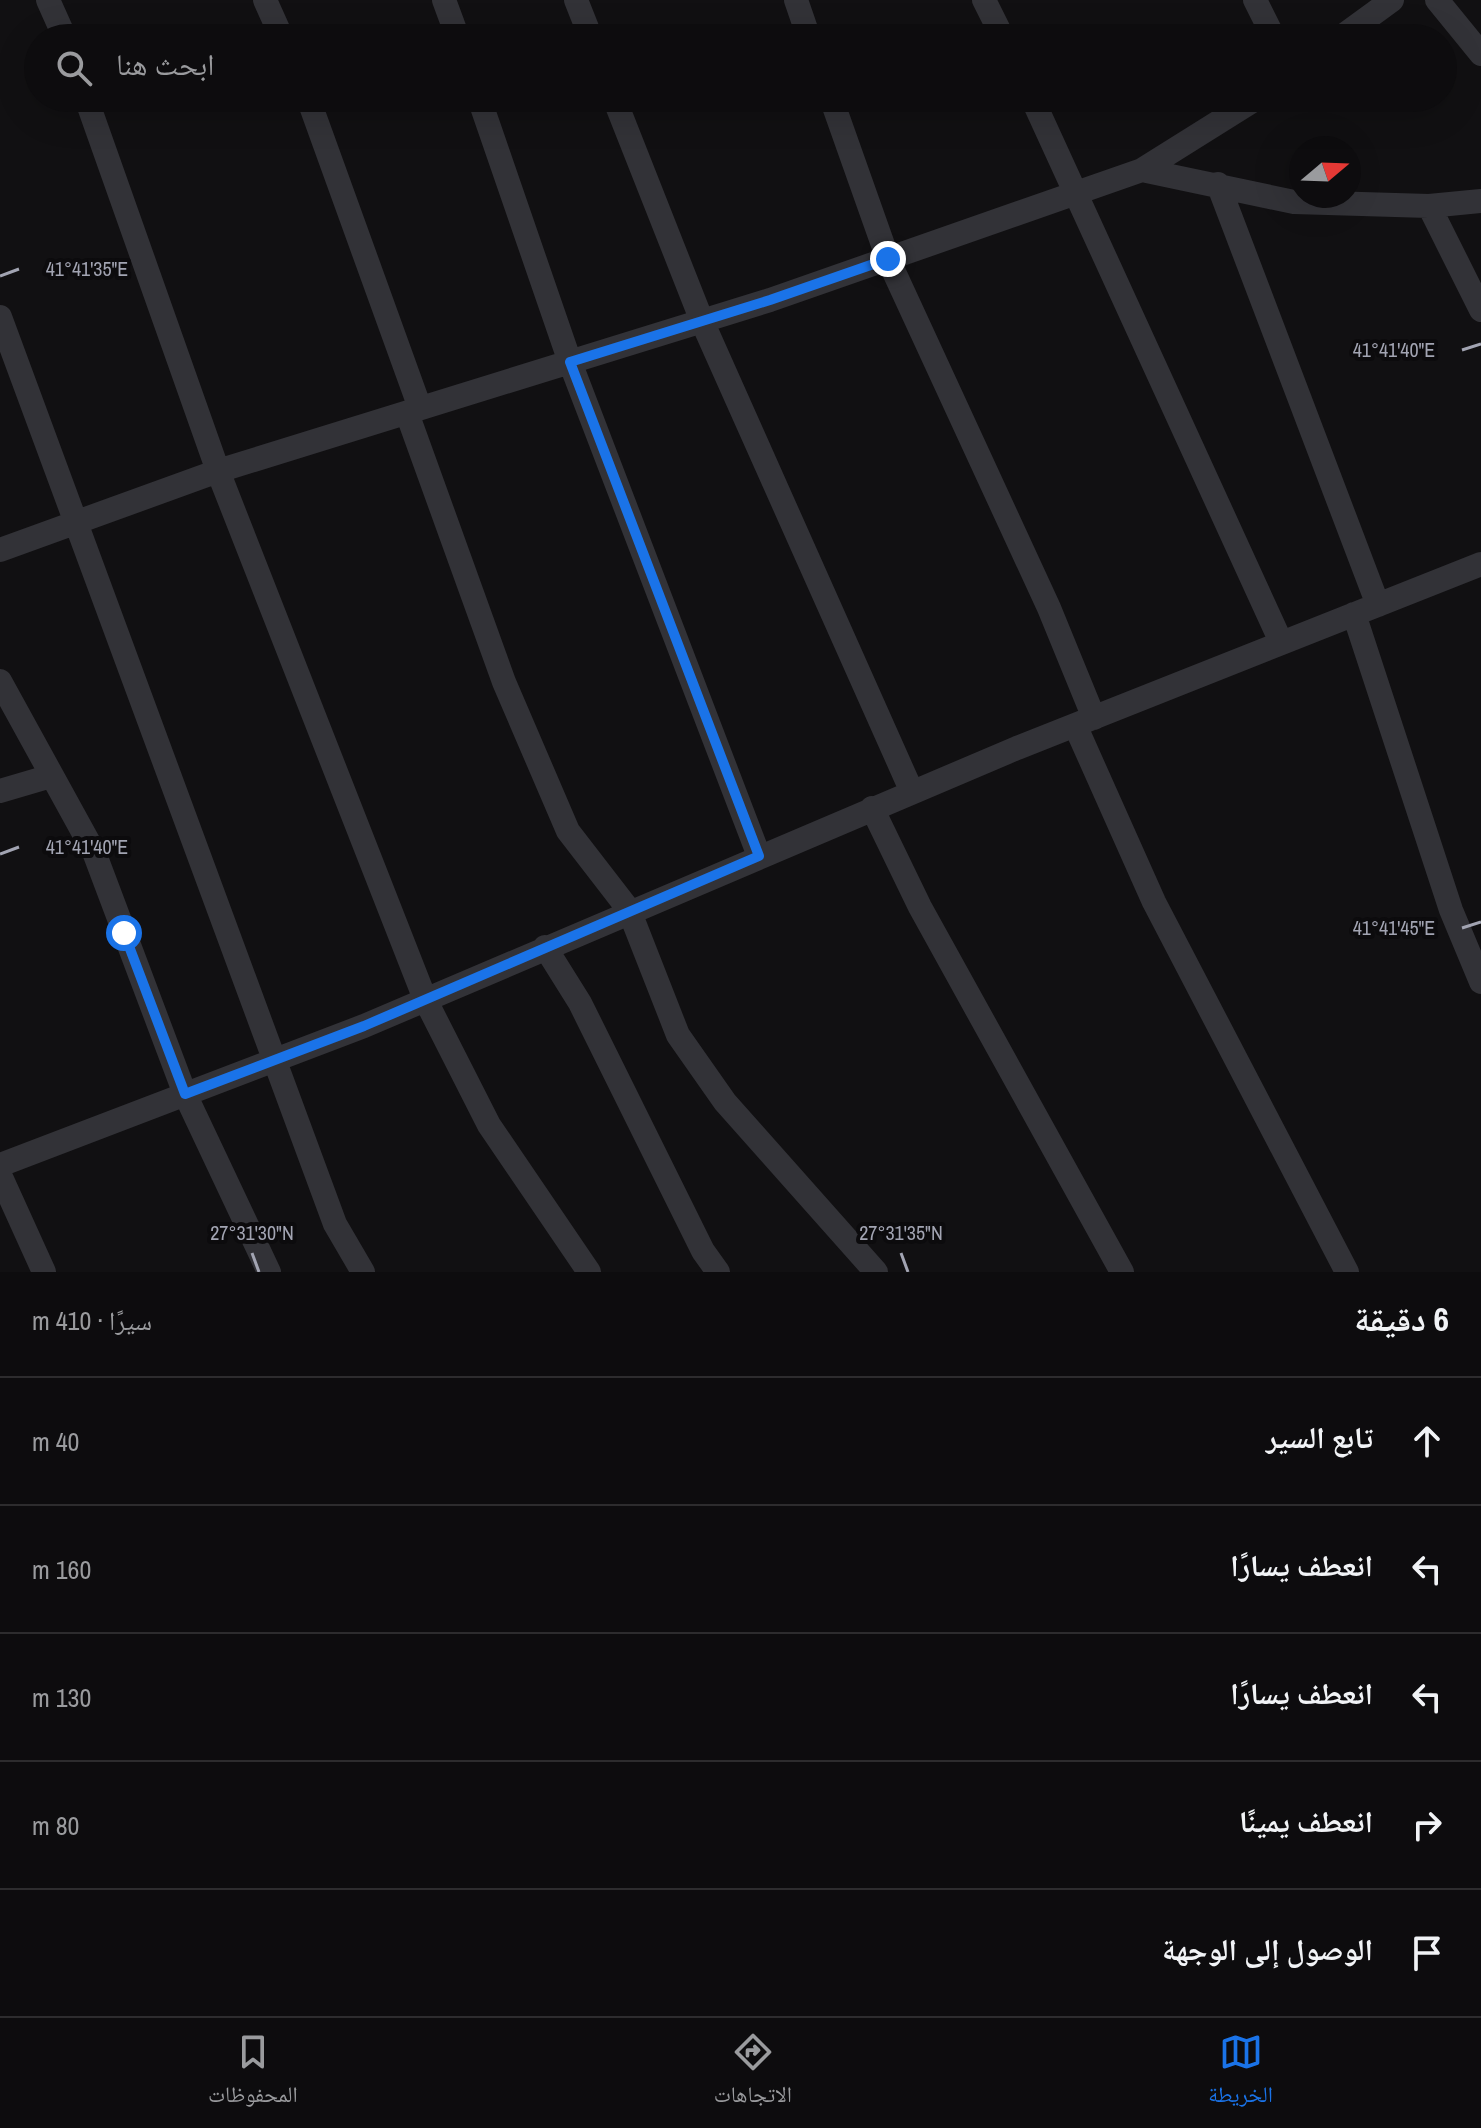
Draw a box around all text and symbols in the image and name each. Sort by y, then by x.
search box [24,24,1457,112]
text: ابحث هنا [116,44,214,84]
icon: search [52,46,96,90]
north arrow [1289,136,1361,208]
route end [870,241,906,277]
text: 41°41'35"E [46,255,128,282]
text: 41°41'40"E [1353,336,1435,363]
text: 41°41'40"E [46,833,128,860]
text: 41°41'45"E [1353,914,1435,941]
route start [106,915,142,951]
text: 27°31'30"N [210,1219,294,1246]
text: 27°31'35"N [859,1219,943,1246]
text: 6 دقيقة [1354,1296,1449,1342]
text: سيرًا · 410 m [32,1303,152,1338]
text: تابع السير [1266,1417,1373,1457]
icon: ahead [1405,1419,1449,1463]
text: 40 m [32,1424,79,1459]
text: انعطف يسارًا [1230,1545,1373,1585]
icon: left [1405,1547,1449,1591]
text: 160 m [32,1552,91,1587]
text: انعطف يسارًا [1230,1673,1373,1713]
icon: left [1405,1675,1449,1719]
text: 130 m [32,1680,91,1715]
text: انعطف يمينًا [1239,1801,1373,1841]
icon: right [1405,1803,1449,1847]
text: 80 m [32,1808,79,1843]
text: الوصول إلى الوجهة [1162,1929,1373,1969]
icon: arrive [1405,1931,1449,1975]
tab: المحفوظات [208,2030,298,2116]
tab: الاتجاهات [714,2030,792,2116]
tab: الخريطة [1208,2030,1273,2116]

